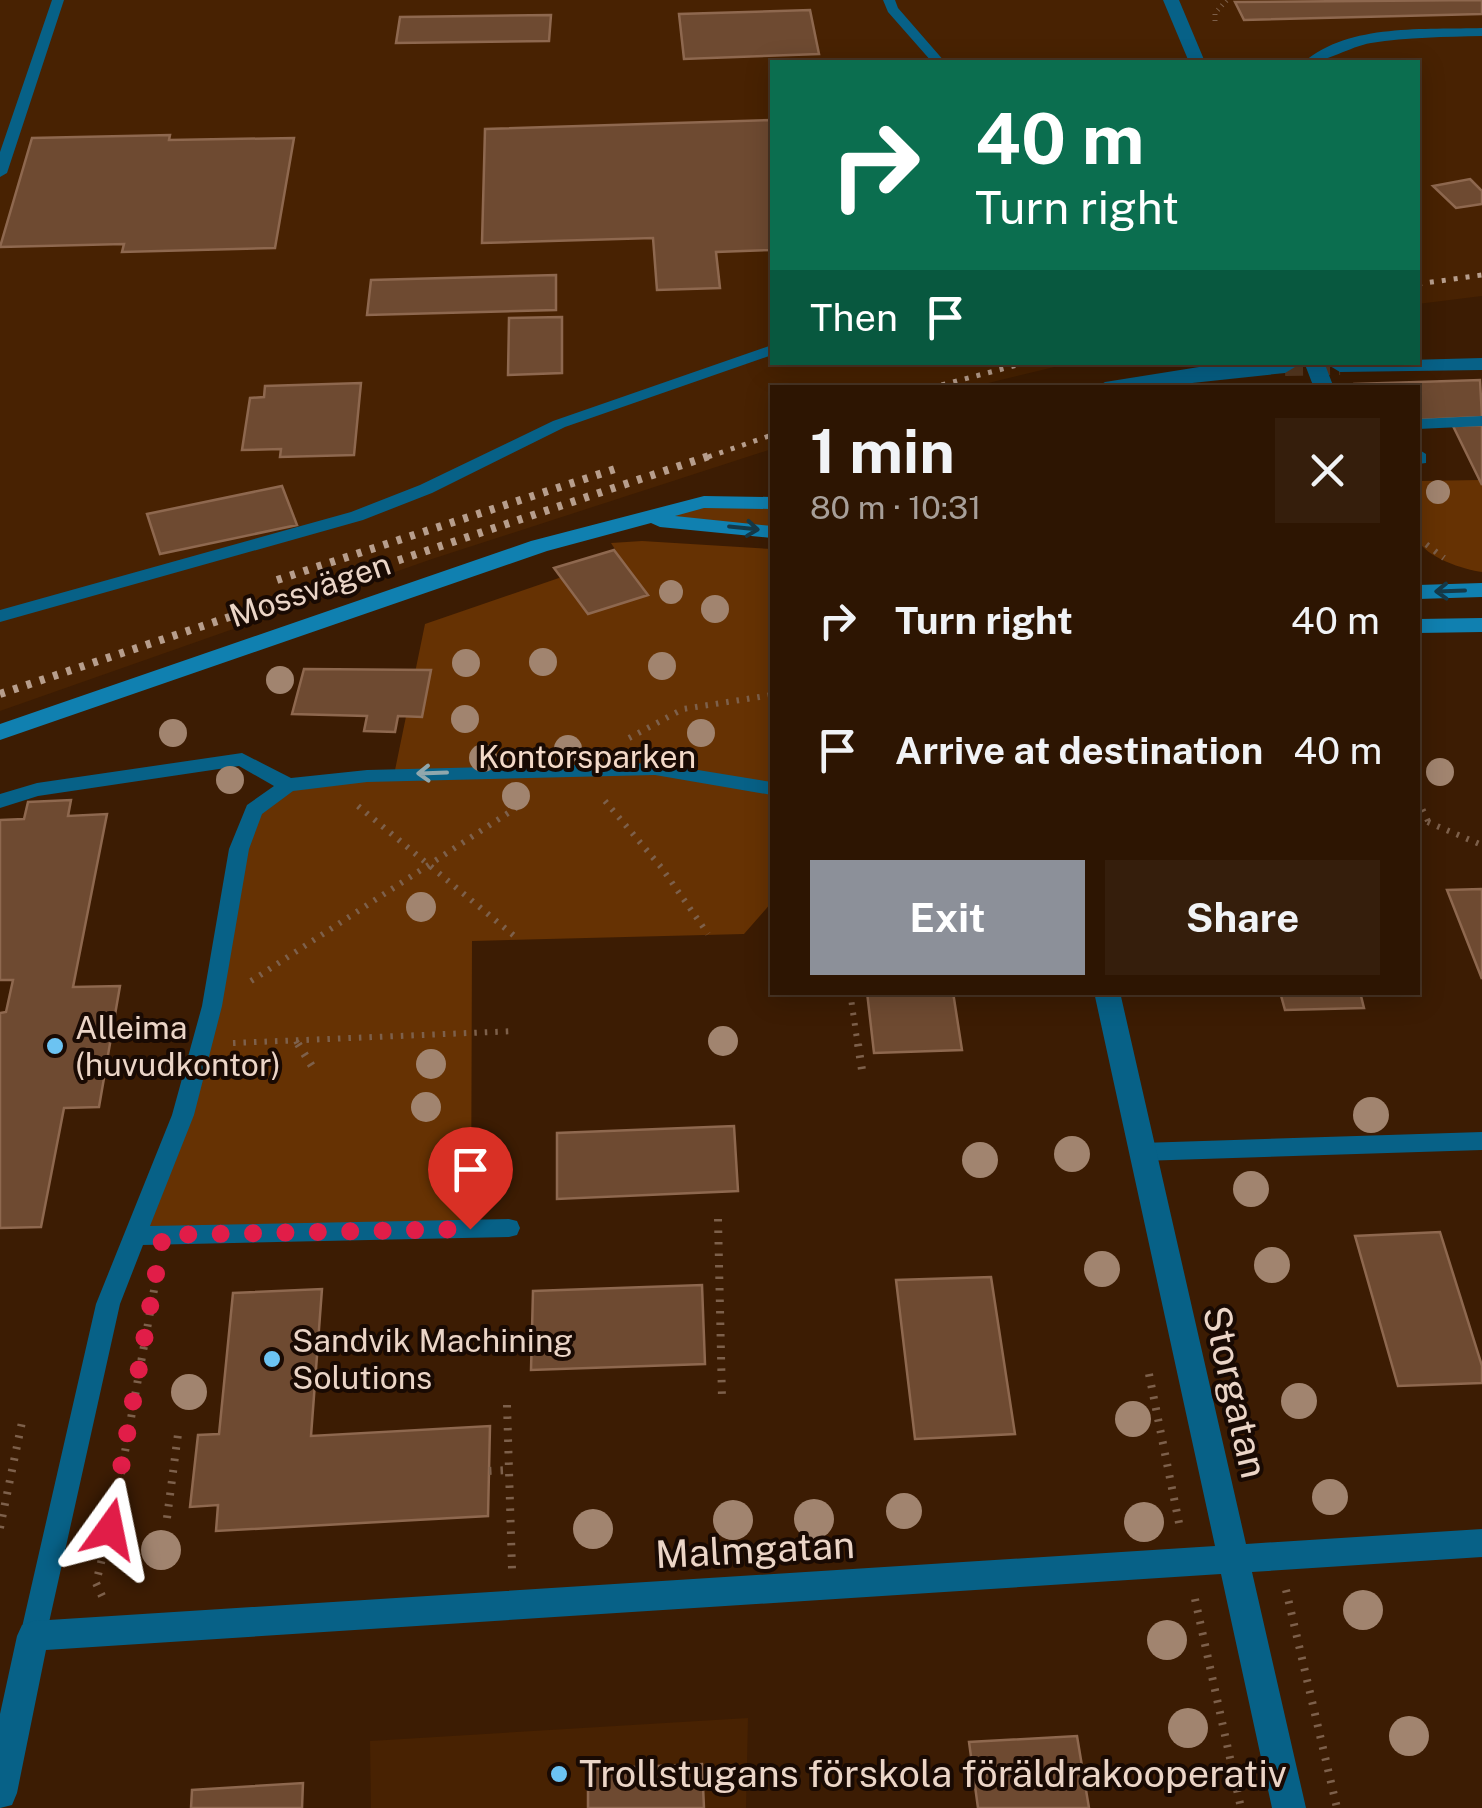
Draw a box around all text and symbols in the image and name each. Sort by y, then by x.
text: 40 m [975,97,1145,180]
icon: right [810,100,940,230]
text: Turn right [975,181,1179,234]
icon: arrive [918,290,973,345]
text: Then [810,295,898,340]
text: 1 min [810,416,955,487]
button: close [1275,418,1380,523]
text: 80 m · 10:31 [810,489,981,526]
one-way arrow [727,519,759,538]
street label: Mossvägen [224,545,395,634]
one-way arrow [1434,582,1466,601]
icon: right [810,593,865,648]
text: Turn right [895,598,1073,643]
text: 40 m [1291,598,1380,643]
icon: arrive [810,723,865,778]
text: Arrive at destination [895,728,1263,773]
text: 40 m [1293,728,1382,773]
park label: Kontorsparken [478,738,696,775]
one-way arrow [416,764,448,783]
button: Exit [810,860,1085,975]
button: Share [1105,860,1380,975]
place label: Alleima (huvudkontor) [75,1009,281,1083]
marker: Alleima (huvudkontor) [44,1035,66,1057]
pin [428,1127,513,1230]
icon: arrive [443,1142,498,1197]
street label: Storgatan [1194,1301,1277,1482]
place label: Sandvik Machining Solutions [292,1322,573,1396]
marker: Sandvik Machining Solutions [261,1348,283,1370]
position arrow [58,1477,162,1581]
street label: Malmgatan [654,1522,856,1577]
place label: Trollstugans förskola föräldrakooperativ [579,1751,1287,1796]
marker: Trollstugans förskola föräldrakooperativ [548,1763,570,1785]

